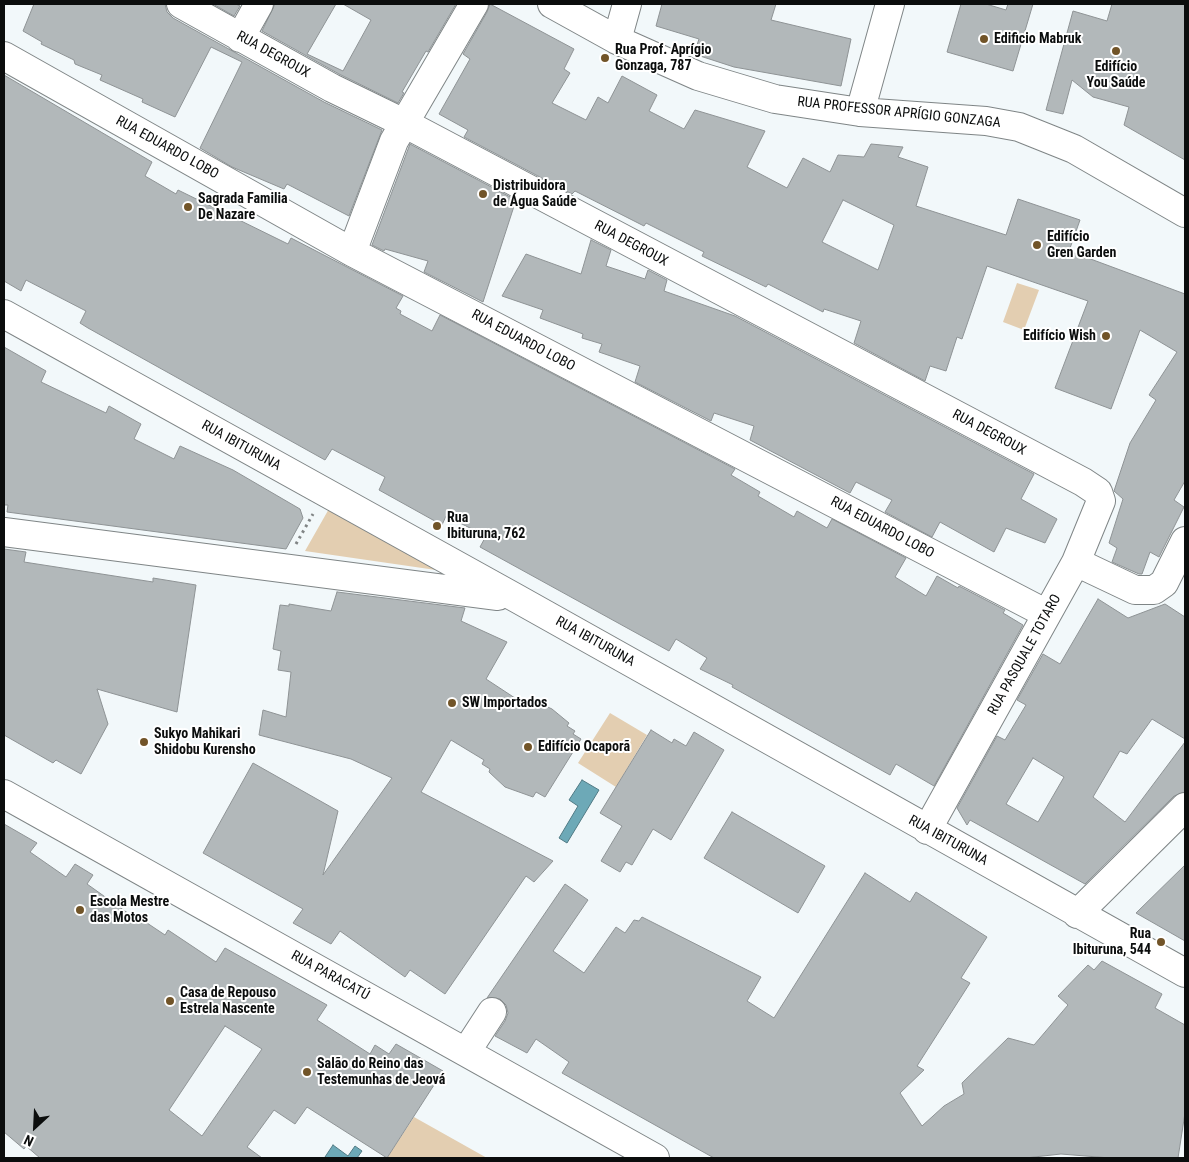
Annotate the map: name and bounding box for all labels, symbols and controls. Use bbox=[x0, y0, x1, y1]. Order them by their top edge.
street label: RUA DEGROUX bbox=[233, 28, 313, 82]
place label: Edificio Mabruk bbox=[994, 31, 1081, 47]
marker: Edificio Mabruk bbox=[978, 33, 990, 45]
place label: Rua Prof. Aprígio Gonzaga, 787 bbox=[615, 42, 711, 74]
marker: Edifício You Saúde bbox=[1110, 45, 1122, 57]
marker: Rua Prof. Aprígio Gonzaga, 787 bbox=[599, 52, 611, 64]
place label: Edifício You Saúde bbox=[1087, 59, 1145, 92]
street label: RUA PROFESSOR APRÍGIO GONZAGA bbox=[796, 94, 1002, 132]
street label: RUA EDUARDO LOBO bbox=[113, 113, 221, 183]
place label: Distribuidora de Água Saúde bbox=[493, 178, 577, 210]
marker: Distribuidora de Água Saúde bbox=[477, 188, 489, 200]
place label: Sagrada Familia De Nazare bbox=[198, 191, 288, 223]
marker: Sagrada Familia De Nazare bbox=[182, 201, 194, 213]
street label: RUA DEGROUX bbox=[591, 218, 671, 270]
place label: Edifício Gren Garden bbox=[1047, 229, 1116, 262]
marker: Edifício Gren Garden bbox=[1031, 239, 1043, 251]
street label: RUA EDUARDO LOBO bbox=[468, 307, 578, 375]
place label: Edifício Wish bbox=[1023, 328, 1096, 344]
marker: Edifício Wish bbox=[1100, 330, 1112, 342]
street label: RUA DEGROUX bbox=[949, 407, 1029, 459]
street label: RUA IBITURUNA bbox=[198, 417, 284, 475]
street label: RUA EDUARDO LOBO bbox=[827, 494, 937, 562]
place label: Rua Ibituruna, 762 bbox=[447, 510, 525, 542]
marker: Rua Ibituruna, 762 bbox=[431, 520, 443, 532]
street label: RUA PASQUALE TOTARO bbox=[985, 592, 1065, 718]
street label: RUA IBITURUNA bbox=[552, 613, 638, 671]
place label: SW Importados bbox=[462, 695, 547, 711]
marker: SW Importados bbox=[446, 697, 458, 709]
place label: Sukyo Mahikari Shidobu Kurensho bbox=[154, 726, 256, 759]
marker: Sukyo Mahikari Shidobu Kurensho bbox=[138, 736, 150, 748]
place label: Edifício Ocaporã bbox=[538, 739, 630, 755]
marker: Edifício Ocaporã bbox=[522, 741, 534, 753]
street label: RUA IBITURUNA bbox=[905, 812, 991, 870]
place label: Escola Mestre das Motos bbox=[90, 894, 169, 926]
marker: Escola Mestre das Motos bbox=[74, 904, 86, 916]
place label: Rua Ibituruna, 544 bbox=[1073, 926, 1151, 959]
marker: Rua Ibituruna, 544 bbox=[1155, 936, 1167, 948]
street label: RUA PARACATÚ bbox=[288, 948, 372, 1004]
place label: Casa de Repouso Estrela Nascente bbox=[180, 985, 276, 1018]
marker: Casa de Repouso Estrela Nascente bbox=[164, 995, 176, 1007]
place label: Salão do Reino das Testemunhas de Jeová bbox=[317, 1056, 445, 1088]
marker: Salão do Reino das Testemunhas de Jeová bbox=[301, 1066, 313, 1078]
north arrow bbox=[10, 1102, 60, 1152]
text: N bbox=[21, 1132, 36, 1150]

